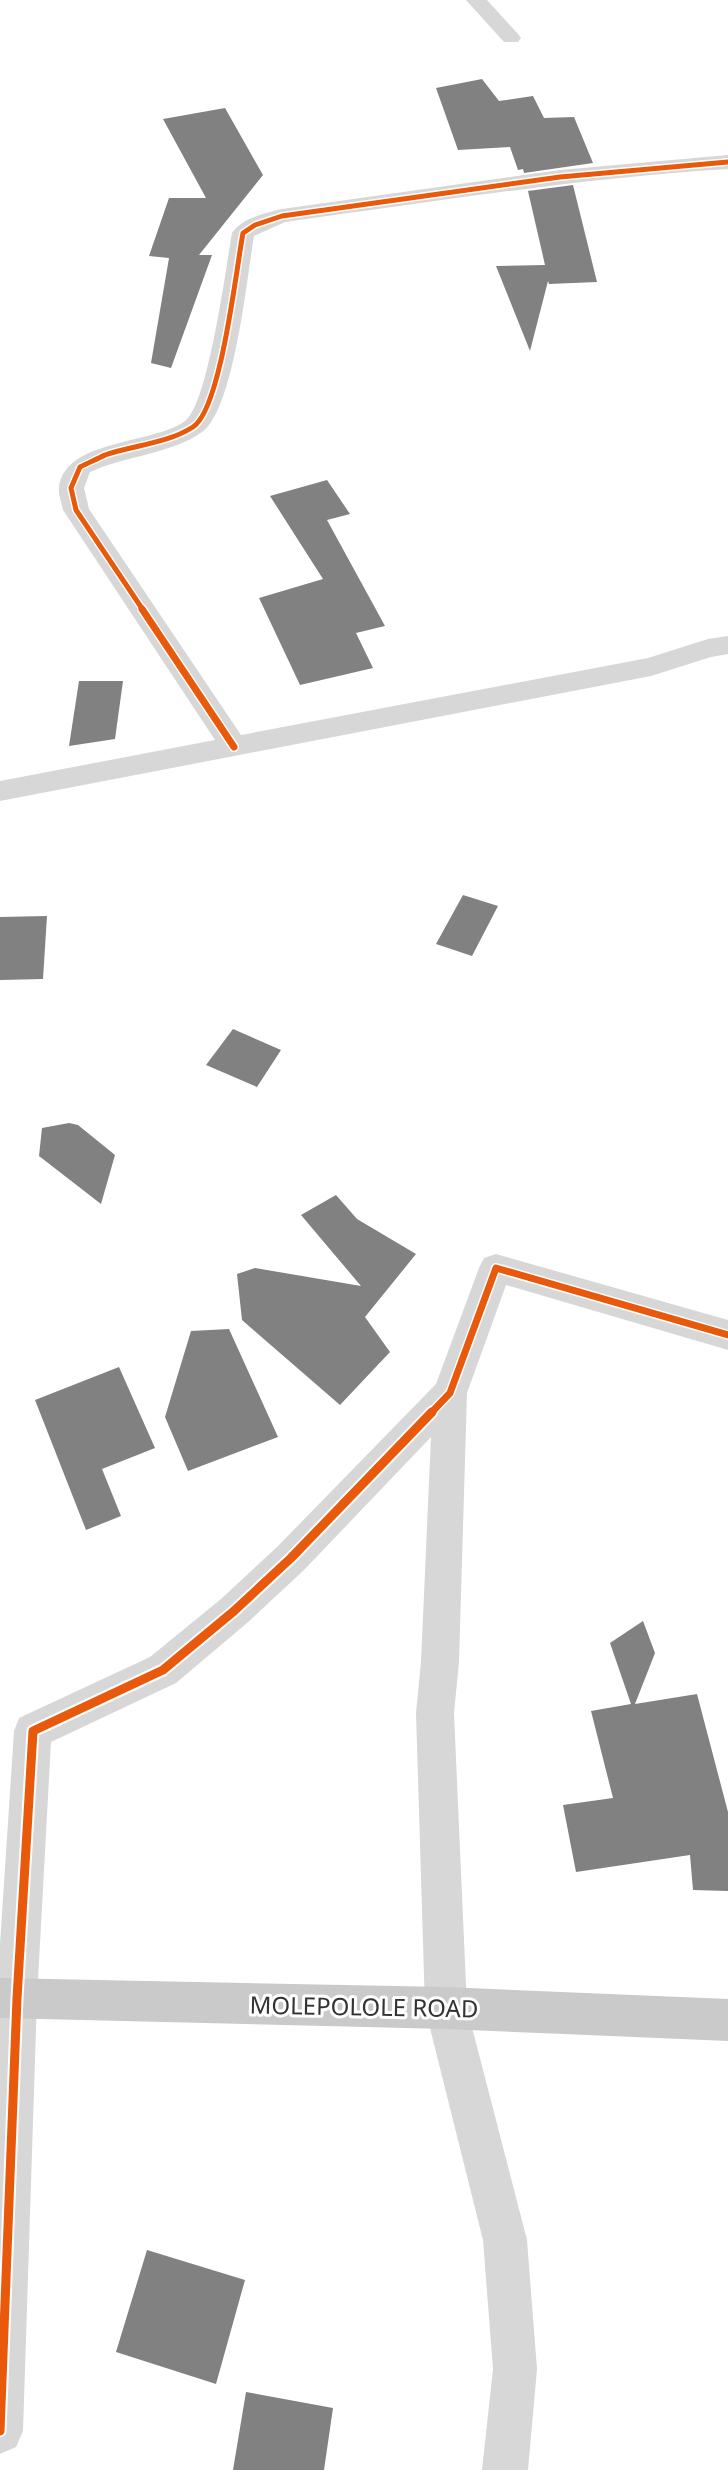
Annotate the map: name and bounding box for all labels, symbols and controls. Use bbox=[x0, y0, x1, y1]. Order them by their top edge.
street label: MOLEPOLOLE ROAD bbox=[249, 1988, 479, 2024]

